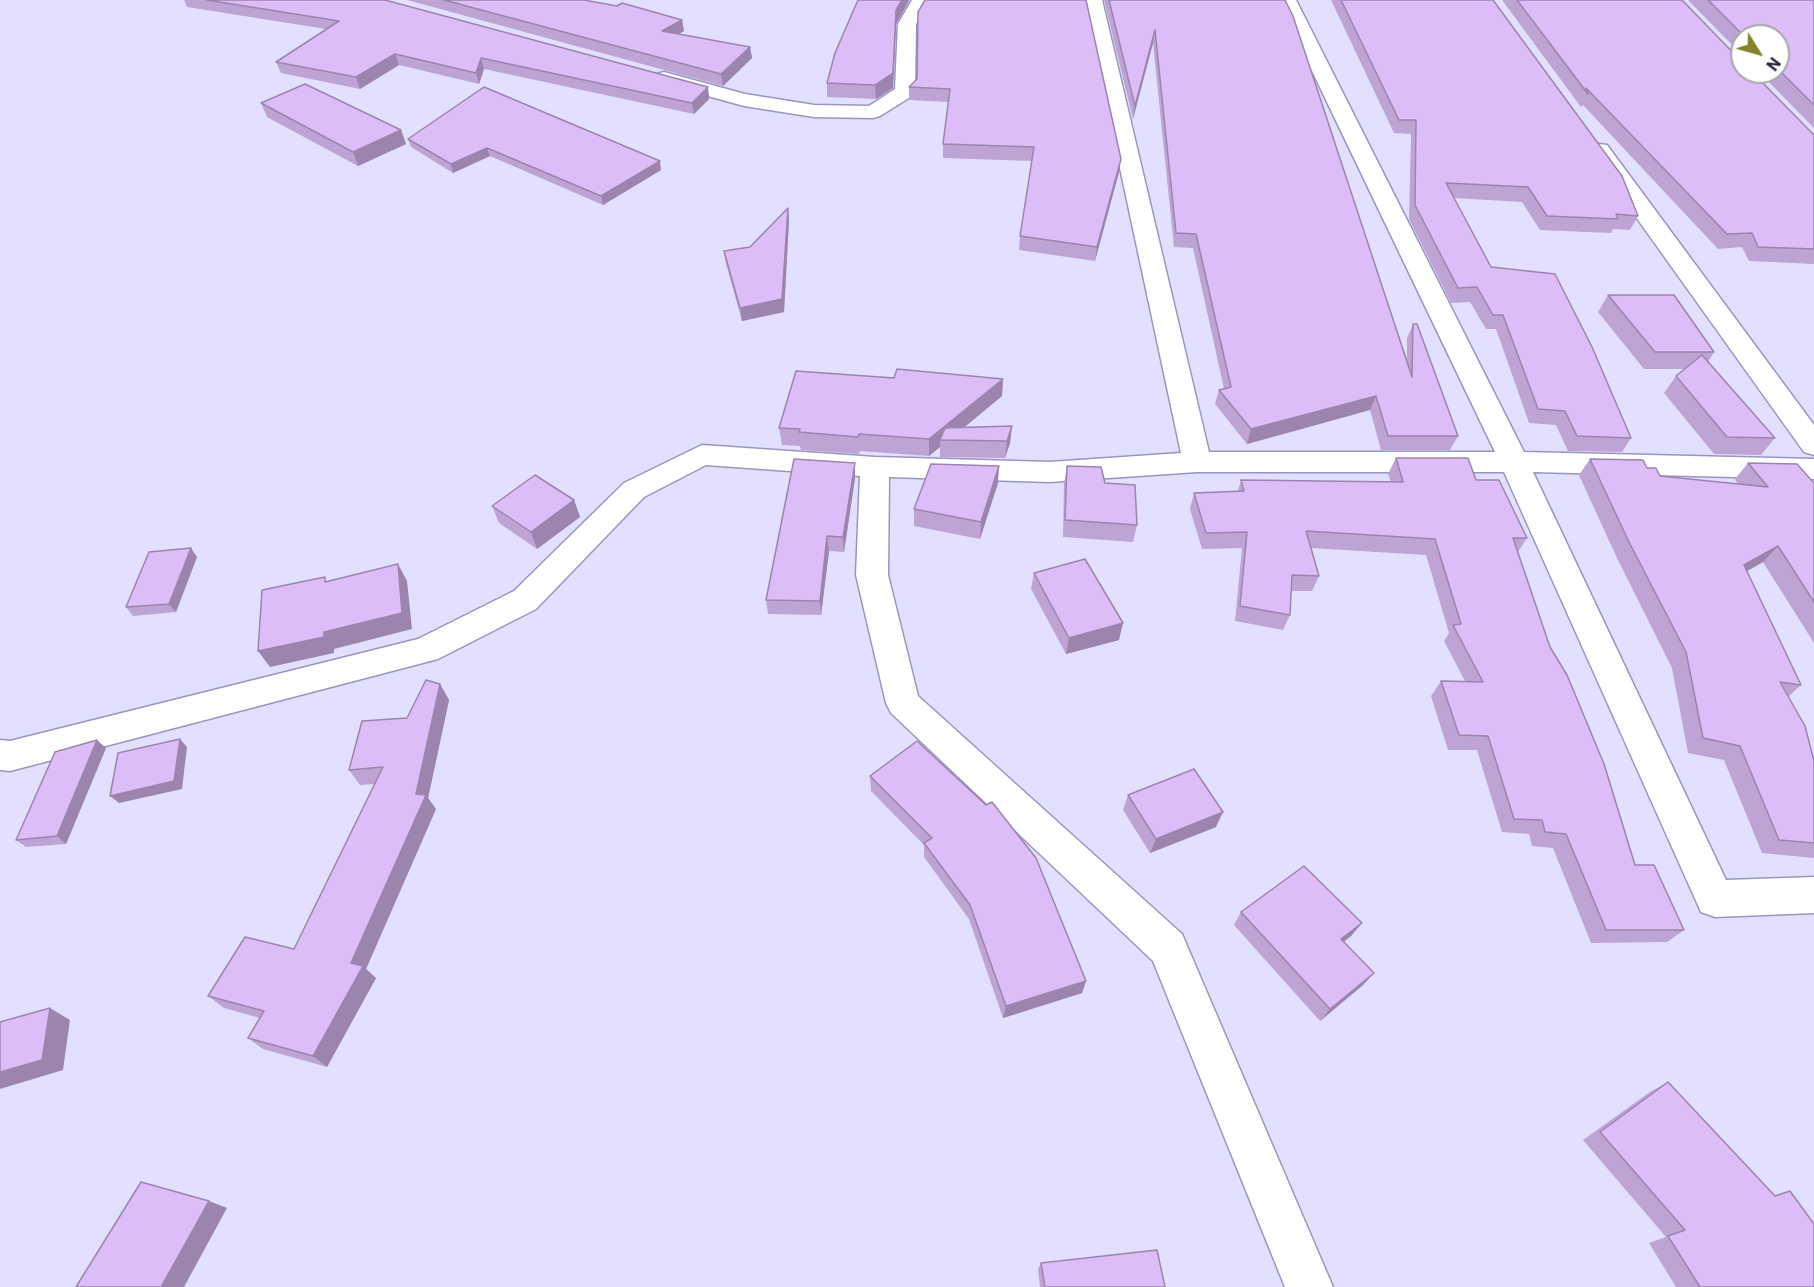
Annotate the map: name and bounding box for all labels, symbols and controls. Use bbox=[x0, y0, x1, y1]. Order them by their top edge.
north arrow bbox=[1730, 24, 1790, 84]
text: N bbox=[1762, 54, 1784, 74]

